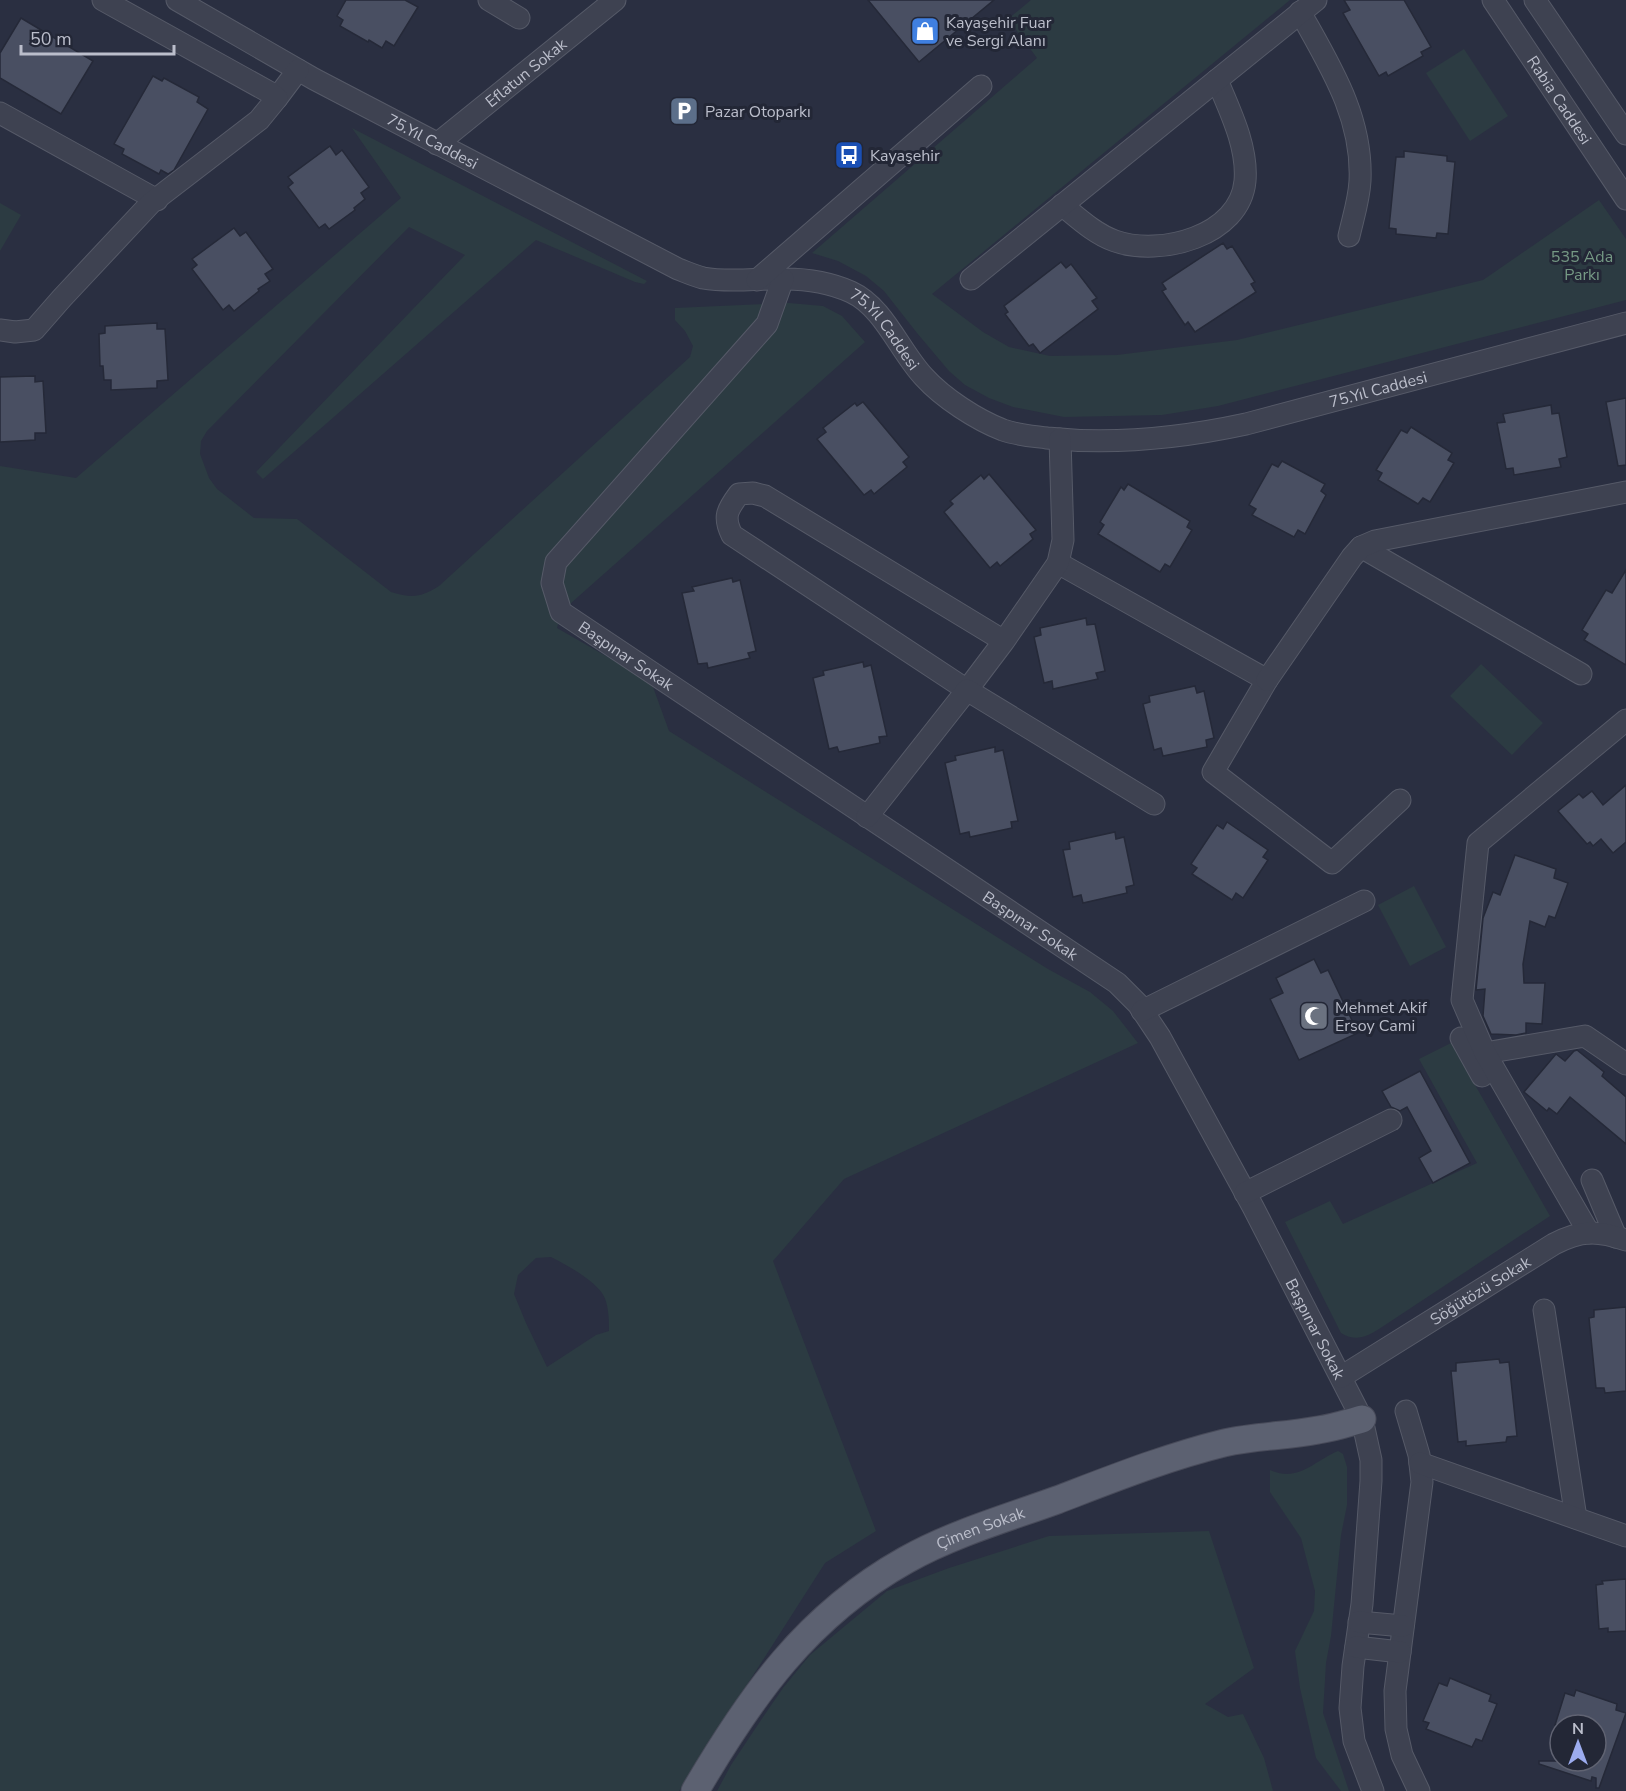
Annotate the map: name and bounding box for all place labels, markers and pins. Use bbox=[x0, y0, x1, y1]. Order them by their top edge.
place label: Kayaşehir Fuar ve Sergi Alanı bbox=[946, 12, 1052, 52]
shop icon: Kayaşehir Fuar ve Sergi Alanı bbox=[909, 15, 941, 47]
parking icon: Pazar Otoparkı bbox=[668, 95, 700, 127]
place label: Pazar Otoparkı bbox=[705, 101, 811, 123]
bus stop icon: Kayaşehir bbox=[833, 139, 865, 171]
place label: Kayaşehir bbox=[870, 145, 940, 167]
place label: Mehmet Akif Ersoy Cami bbox=[1335, 997, 1428, 1037]
mosque icon: Mehmet Akif Ersoy Cami bbox=[1298, 1000, 1330, 1032]

